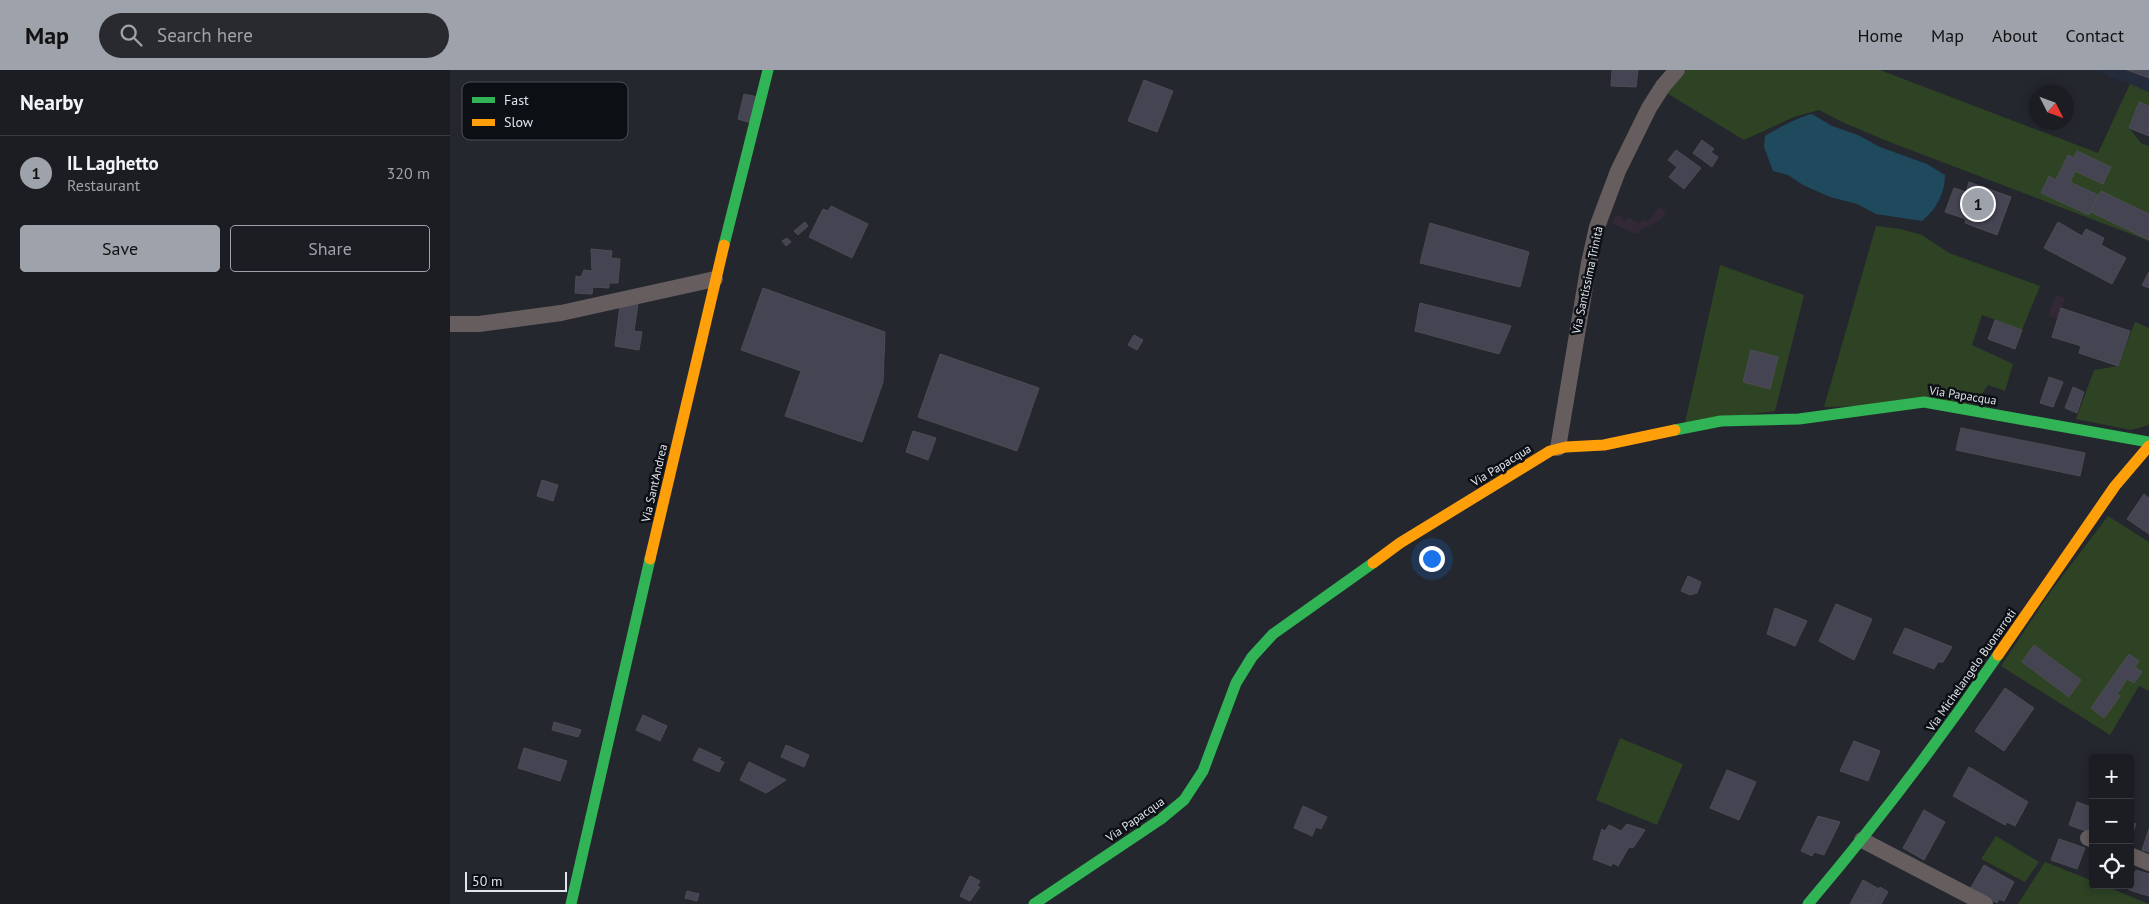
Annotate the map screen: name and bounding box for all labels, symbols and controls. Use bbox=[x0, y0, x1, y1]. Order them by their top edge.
search box bbox=[99, 13, 449, 58]
text: Map bbox=[25, 20, 69, 51]
icon: search bbox=[117, 21, 145, 49]
text: Search here bbox=[157, 23, 253, 47]
text: Home bbox=[1857, 24, 1903, 47]
text: Map bbox=[1931, 24, 1964, 47]
text: About bbox=[1992, 24, 2038, 47]
text: Contact bbox=[2066, 24, 2124, 47]
legend bbox=[462, 82, 628, 140]
north arrow bbox=[2029, 85, 2074, 130]
text: Nearby bbox=[20, 89, 83, 116]
text: Fast bbox=[504, 91, 529, 109]
text: Slow bbox=[504, 113, 534, 131]
text: IL Laghetto bbox=[67, 151, 159, 175]
text: 1 bbox=[31, 163, 41, 183]
text: 320 m bbox=[387, 163, 430, 183]
text: Restaurant bbox=[67, 175, 140, 195]
pin: 1 bbox=[1962, 185, 1994, 223]
button: Save bbox=[20, 225, 220, 272]
button: Share bbox=[230, 225, 430, 272]
street label: Via Santissima Trinità bbox=[1568, 225, 1606, 336]
street label: Via Papacqua bbox=[1927, 382, 1998, 408]
street label: Via Papacqua bbox=[1467, 441, 1534, 490]
street label: Via Sant'Andrea bbox=[638, 443, 670, 524]
your location bbox=[1419, 546, 1445, 572]
street label: Via Michelangelo Buonarroti bbox=[1922, 606, 2019, 735]
map controls bbox=[2089, 754, 2134, 889]
button: + bbox=[2089, 754, 2134, 799]
street label: Via Papacqua bbox=[1102, 793, 1167, 845]
button: − bbox=[2089, 799, 2134, 844]
button: locate bbox=[2089, 844, 2134, 889]
scale bar bbox=[465, 869, 568, 892]
text: 50 m bbox=[472, 872, 502, 890]

